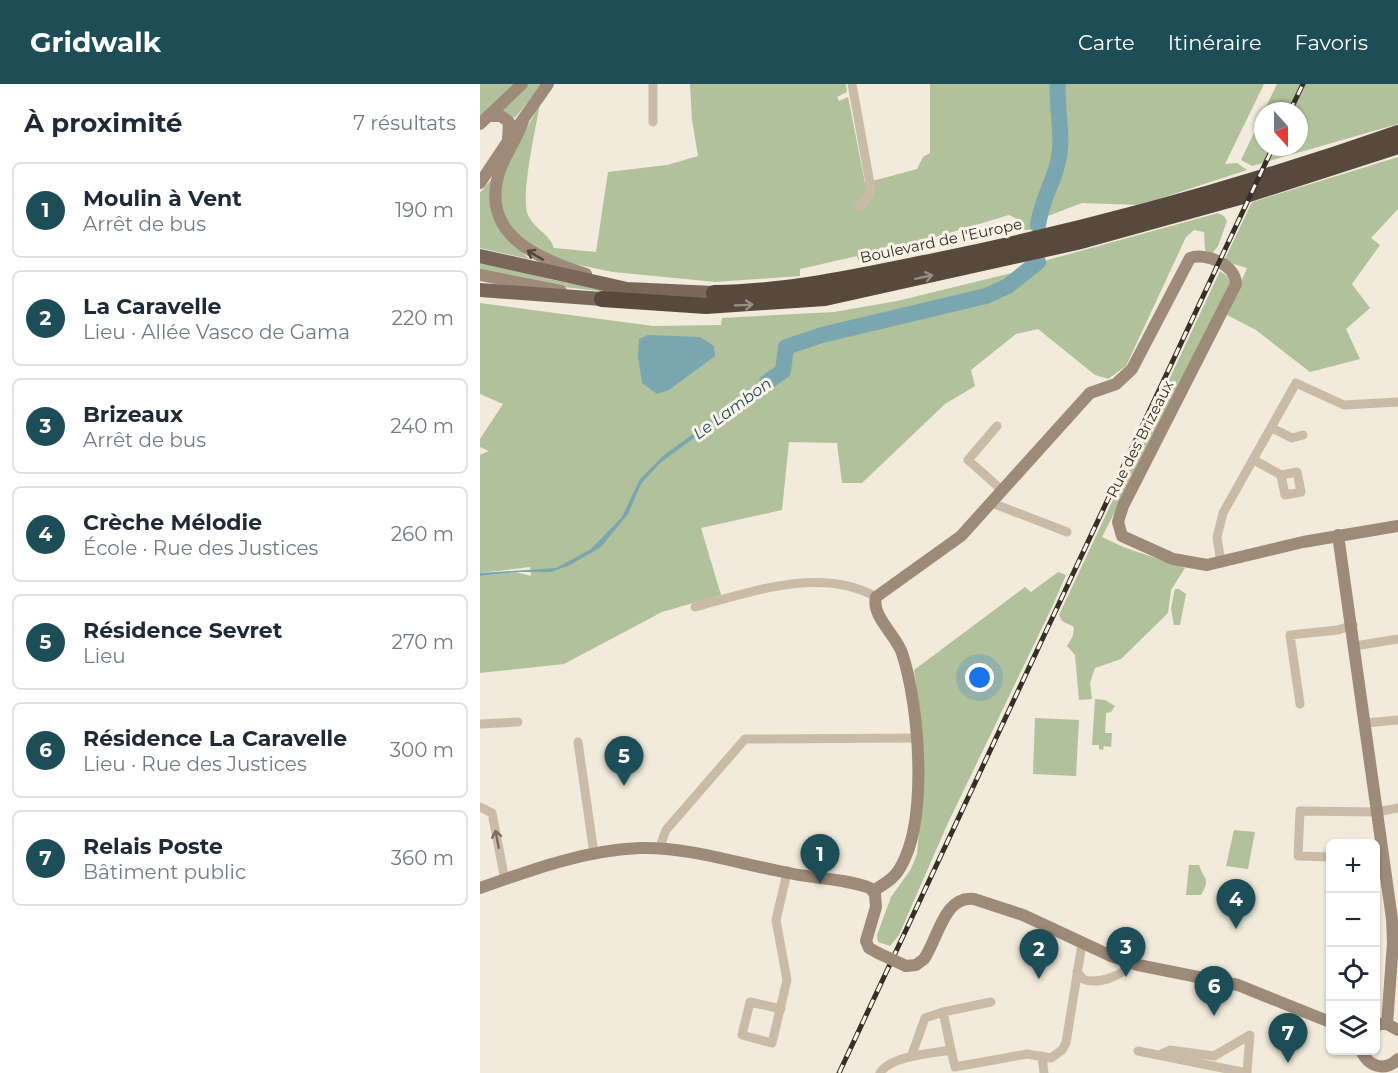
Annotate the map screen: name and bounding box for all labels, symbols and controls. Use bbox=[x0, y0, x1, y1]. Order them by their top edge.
text: Gridwalk bbox=[30, 25, 161, 59]
text: Carte bbox=[1078, 30, 1135, 55]
text: Itinéraire bbox=[1168, 30, 1262, 55]
text: Favoris bbox=[1295, 30, 1368, 55]
north arrow bbox=[1254, 102, 1308, 156]
text: À proximité bbox=[24, 107, 183, 139]
text: 7 résultats bbox=[353, 111, 456, 135]
text: Moulin à Vent bbox=[83, 185, 242, 212]
text: 1 bbox=[42, 198, 49, 222]
text: 190 m bbox=[395, 198, 454, 222]
text: Arrêt de bus bbox=[83, 212, 206, 236]
street label: Boulevard de l'Europe bbox=[858, 214, 1024, 267]
one-way arrow bbox=[527, 248, 544, 260]
one-way arrow bbox=[914, 270, 933, 282]
text: La Caravelle bbox=[83, 293, 221, 320]
one-way arrow bbox=[733, 300, 753, 311]
text: 2 bbox=[40, 306, 51, 330]
text: 220 m bbox=[392, 306, 454, 330]
text: Lieu · Allée Vasco de Gama bbox=[83, 320, 350, 344]
water label: Le Lambon bbox=[690, 374, 775, 443]
street label: Rue des Brizeaux bbox=[1102, 377, 1177, 501]
text: Brizeaux bbox=[83, 401, 183, 428]
text: 3 bbox=[40, 414, 51, 438]
text: 240 m bbox=[390, 414, 454, 438]
text: Arrêt de bus bbox=[83, 428, 206, 452]
text: Crèche Mélodie bbox=[83, 509, 262, 536]
text: 4 bbox=[39, 522, 52, 546]
text: 260 m bbox=[391, 522, 454, 546]
text: École · Rue des Justices bbox=[83, 536, 318, 560]
text: Résidence Sevret bbox=[83, 617, 282, 644]
text: 5 bbox=[40, 630, 51, 654]
text: 270 m bbox=[392, 630, 454, 654]
text: Lieu bbox=[83, 644, 126, 668]
your location bbox=[965, 663, 994, 692]
text: Résidence La Caravelle bbox=[83, 725, 347, 752]
pin: 5 bbox=[604, 736, 644, 786]
text: 6 bbox=[39, 738, 52, 762]
text: 300 m bbox=[390, 738, 454, 762]
text: Lieu · Rue des Justices bbox=[83, 752, 307, 776]
one-way arrow bbox=[491, 830, 502, 850]
text: Relais Poste bbox=[83, 833, 223, 860]
pin: 1 bbox=[800, 834, 840, 884]
map controls bbox=[1326, 839, 1380, 1055]
button: + bbox=[1326, 839, 1380, 893]
text: 7 bbox=[39, 846, 52, 870]
text: 360 m bbox=[391, 846, 454, 870]
text: Bâtiment public bbox=[83, 860, 246, 884]
pin: 4 bbox=[1216, 880, 1256, 929]
button: − bbox=[1326, 893, 1380, 947]
pin: 3 bbox=[1106, 928, 1146, 977]
pin: 2 bbox=[1020, 930, 1058, 979]
button: locate bbox=[1326, 947, 1380, 1001]
pin: 6 bbox=[1194, 966, 1234, 1016]
button: layers bbox=[1326, 1001, 1380, 1055]
pin: 7 bbox=[1268, 1014, 1308, 1063]

